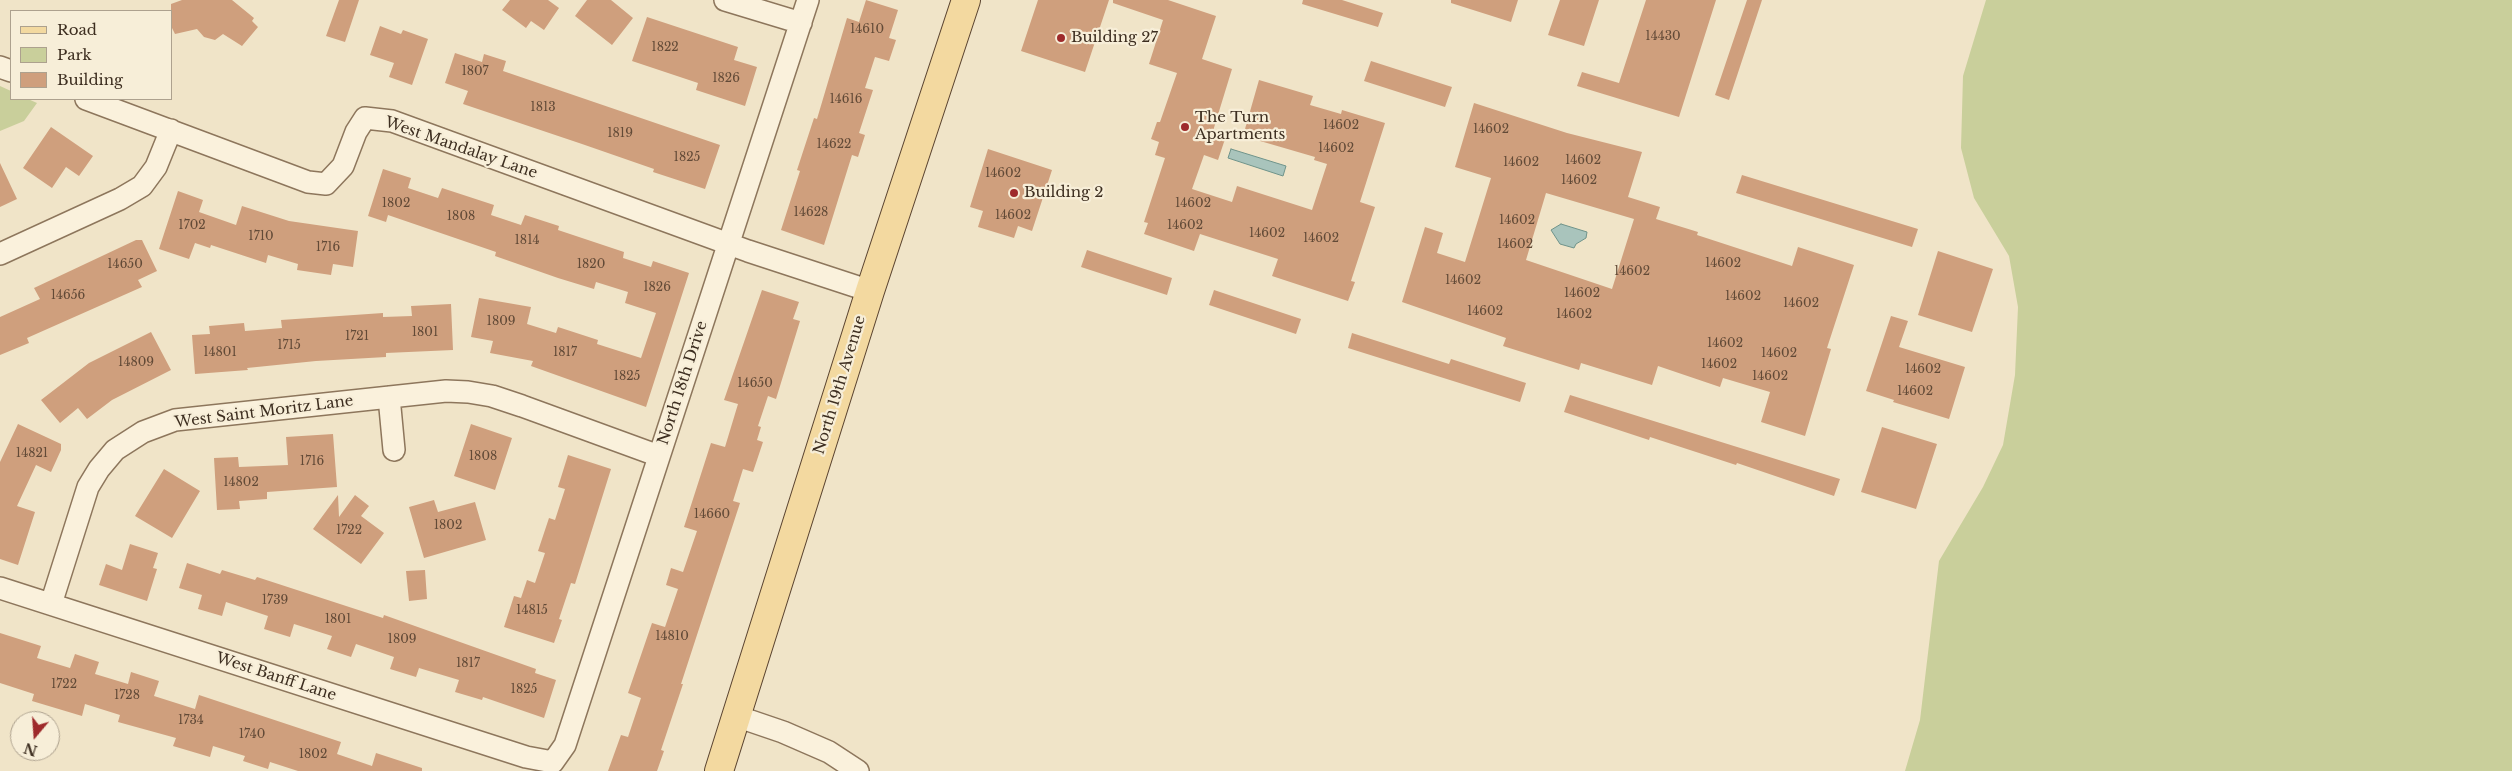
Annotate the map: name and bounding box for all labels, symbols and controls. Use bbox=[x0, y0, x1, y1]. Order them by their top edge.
legend bbox=[10, 10, 172, 100]
text: Road bbox=[57, 20, 97, 39]
house number: 14610 bbox=[850, 23, 884, 37]
place label: Building 27 bbox=[1071, 29, 1158, 47]
house number: 14430 bbox=[1645, 30, 1681, 44]
marker: Building 27 bbox=[1055, 32, 1067, 44]
house number: 1822 bbox=[651, 41, 679, 55]
text: Park bbox=[57, 45, 92, 64]
house number: 1807 bbox=[461, 65, 489, 79]
text: Building bbox=[57, 70, 123, 89]
house number: 1826 bbox=[712, 72, 740, 86]
house number: 14616 bbox=[829, 93, 863, 107]
house number: 1813 bbox=[530, 101, 556, 115]
place label: The Turn Apartments bbox=[1195, 109, 1285, 144]
street label: West Mandalay Lane bbox=[382, 113, 540, 183]
house number: 14602 bbox=[1323, 119, 1359, 133]
marker: The Turn Apartments bbox=[1179, 121, 1191, 133]
house number: 14602 bbox=[1473, 123, 1509, 137]
house number: 1819 bbox=[607, 127, 633, 141]
house number: 14622 bbox=[817, 138, 851, 152]
house number: 14602 bbox=[1318, 142, 1354, 156]
house number: 1825 bbox=[674, 151, 700, 165]
house number: 14602 bbox=[1565, 154, 1601, 168]
house number: 14602 bbox=[1503, 156, 1539, 170]
house number: 14602 bbox=[985, 167, 1021, 181]
house number: 14602 bbox=[1561, 174, 1597, 188]
place label: Building 2 bbox=[1024, 184, 1104, 202]
marker: Building 2 bbox=[1008, 187, 1020, 199]
house number: 1802 bbox=[382, 197, 410, 211]
house number: 14602 bbox=[1175, 197, 1211, 211]
house number: 14628 bbox=[794, 206, 828, 220]
house number: 14602 bbox=[995, 209, 1031, 223]
house number: 1808 bbox=[447, 210, 475, 224]
house number: 14602 bbox=[1499, 214, 1535, 228]
house number: 1702 bbox=[178, 219, 206, 233]
house number: 14602 bbox=[1167, 219, 1203, 233]
house number: 14602 bbox=[1249, 227, 1285, 241]
house number: 1710 bbox=[248, 230, 274, 244]
house number: 14602 bbox=[1303, 232, 1339, 246]
house number: 1814 bbox=[515, 234, 539, 248]
house number: 14602 bbox=[1497, 238, 1533, 252]
house number: 1716 bbox=[316, 241, 340, 255]
house number: 14602 bbox=[1705, 257, 1741, 271]
house number: 14650 bbox=[107, 258, 143, 272]
house number: 1820 bbox=[577, 258, 605, 272]
house number: 14602 bbox=[1614, 265, 1650, 279]
house number: 14602 bbox=[1445, 274, 1481, 288]
house number: 1826 bbox=[643, 281, 671, 295]
house number: 14602 bbox=[1564, 287, 1600, 301]
house number: 14656 bbox=[51, 289, 85, 303]
house number: 14602 bbox=[1725, 290, 1761, 304]
house number: 14602 bbox=[1783, 297, 1819, 311]
house number: 14602 bbox=[1467, 305, 1503, 319]
house number: 14602 bbox=[1556, 308, 1592, 322]
street label: North 19th Avenue bbox=[810, 313, 870, 457]
house number: 1809 bbox=[487, 315, 515, 329]
street label: North 18th Drive bbox=[654, 319, 712, 447]
house number: 1801 bbox=[412, 326, 438, 340]
house number: 1721 bbox=[345, 330, 369, 344]
house number: 14602 bbox=[1707, 337, 1743, 351]
house number: 1715 bbox=[277, 339, 301, 353]
house number: 14801 bbox=[203, 346, 237, 360]
house number: 1817 bbox=[553, 346, 577, 360]
house number: 14602 bbox=[1761, 347, 1797, 361]
house number: 14809 bbox=[118, 356, 154, 370]
house number: 14602 bbox=[1701, 358, 1737, 372]
house number: 14602 bbox=[1905, 363, 1941, 377]
house number: 1825 bbox=[614, 370, 640, 384]
house number: 14602 bbox=[1752, 370, 1788, 384]
house number: 14650 bbox=[737, 377, 773, 391]
house number: 14602 bbox=[1897, 385, 1933, 399]
street label: West Saint Moritz Lane bbox=[174, 392, 354, 432]
house number: 14821 bbox=[16, 447, 48, 461]
house number: 1808 bbox=[469, 450, 497, 464]
house number: 1716 bbox=[300, 455, 324, 469]
house number: 14802 bbox=[223, 476, 259, 490]
house number: 14660 bbox=[694, 508, 730, 522]
house number: 1802 bbox=[434, 519, 462, 533]
house number: 1722 bbox=[336, 524, 362, 538]
house number: 1739 bbox=[262, 594, 288, 608]
house number: 14815 bbox=[516, 604, 548, 618]
house number: 1801 bbox=[325, 613, 351, 627]
house number: 14810 bbox=[655, 630, 689, 644]
house number: 1809 bbox=[388, 633, 416, 647]
street label: West Banff Lane bbox=[214, 649, 338, 705]
house number: 1817 bbox=[456, 657, 480, 671]
house number: 1722 bbox=[51, 678, 77, 692]
house number: 1825 bbox=[511, 683, 537, 697]
house number: 1728 bbox=[114, 689, 140, 703]
north arrow bbox=[10, 711, 60, 761]
house number: 1734 bbox=[178, 714, 204, 728]
house number: 1740 bbox=[239, 728, 265, 742]
text: N bbox=[22, 739, 40, 760]
house number: 1802 bbox=[299, 748, 327, 762]

